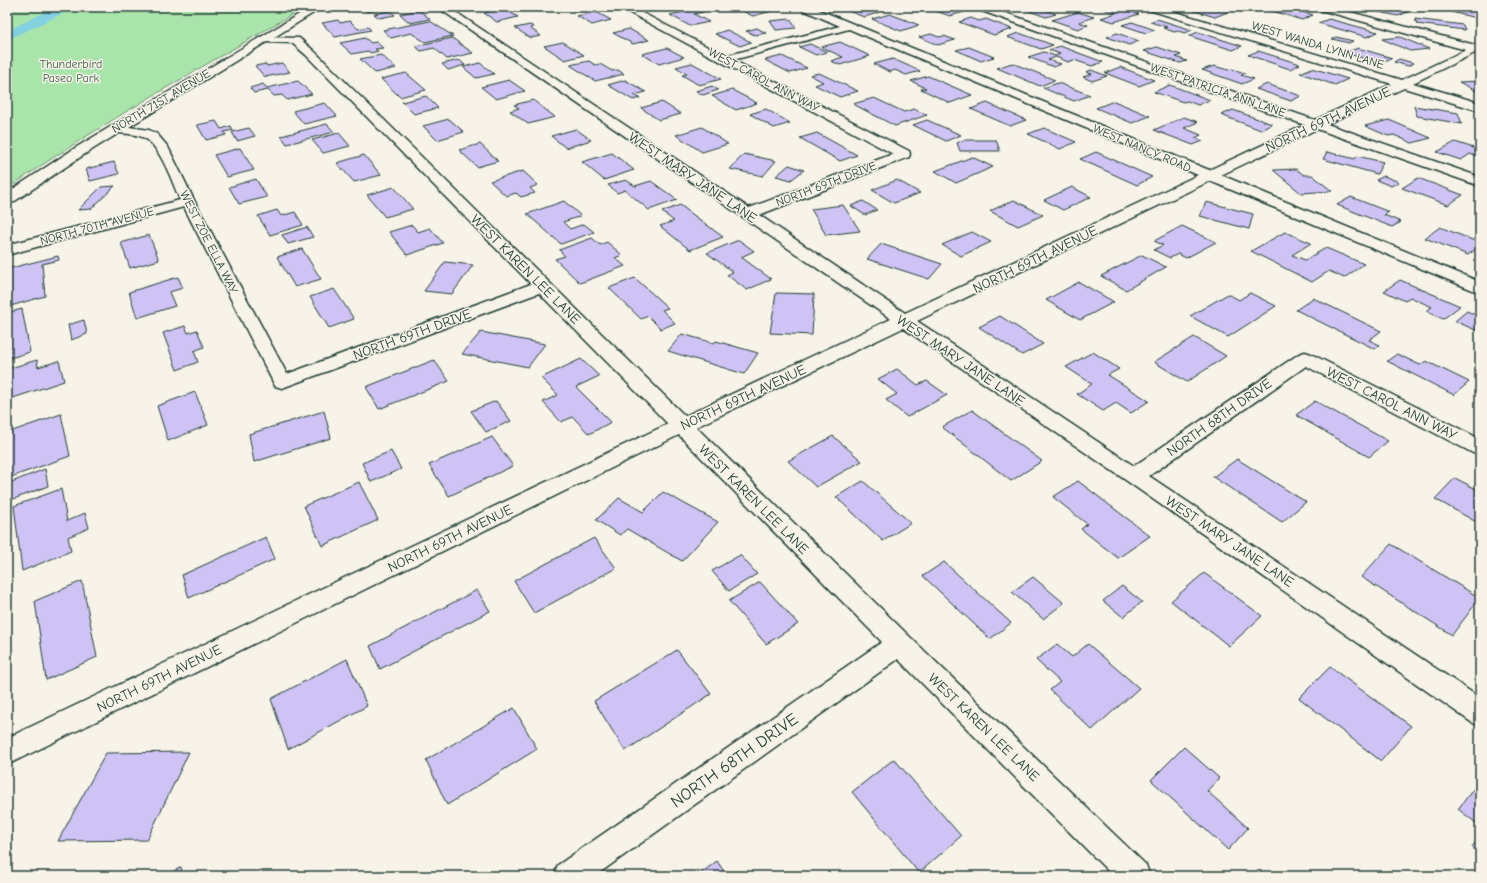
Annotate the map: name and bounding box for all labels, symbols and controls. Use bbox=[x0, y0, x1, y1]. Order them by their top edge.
street label: WEST WANDA LYNN LANE bbox=[1250, 18, 1386, 72]
street label: WEST CAROL ANN WAY bbox=[706, 45, 823, 116]
park label: Thunderbird Paseo Park bbox=[40, 57, 102, 85]
street label: WEST PATRICIA ANN LANE bbox=[1148, 60, 1288, 120]
street label: NORTH 71ST AVENUE bbox=[109, 66, 213, 136]
street label: NORTH 69TH AVENUE bbox=[1263, 83, 1394, 156]
street label: WEST NANCY ROAD bbox=[1091, 121, 1193, 175]
street label: WEST MARY JANE LANE bbox=[625, 128, 760, 227]
street label: NORTH 69TH DRIVE bbox=[774, 158, 878, 210]
street label: WEST ZOE ELLA WAY bbox=[177, 188, 241, 297]
street label: NORTH 70TH AVENUE bbox=[39, 204, 155, 248]
street label: WEST KAREN LEE LANE bbox=[467, 211, 584, 328]
street label: NORTH 69TH AVENUE bbox=[970, 222, 1100, 297]
street label: NORTH 69TH DRIVE bbox=[351, 305, 474, 364]
street label: WEST MARY JANE LANE bbox=[893, 311, 1028, 410]
street label: NORTH 69TH AVENUE bbox=[678, 361, 809, 434]
street label: WEST CAROL ANN WAY bbox=[1324, 363, 1461, 444]
street label: NORTH 68TH DRIVE bbox=[1164, 375, 1275, 460]
street label: WEST KAREN LEE LANE bbox=[695, 441, 812, 558]
street label: WEST MARY JANE LANE bbox=[1162, 492, 1297, 591]
street label: NORTH 69TH AVENUE bbox=[385, 501, 515, 576]
street label: NORTH 69TH AVENUE bbox=[94, 641, 224, 716]
street label: WEST KAREN LEE LANE bbox=[924, 670, 1043, 785]
street label: NORTH 68TH DRIVE bbox=[667, 709, 801, 811]

